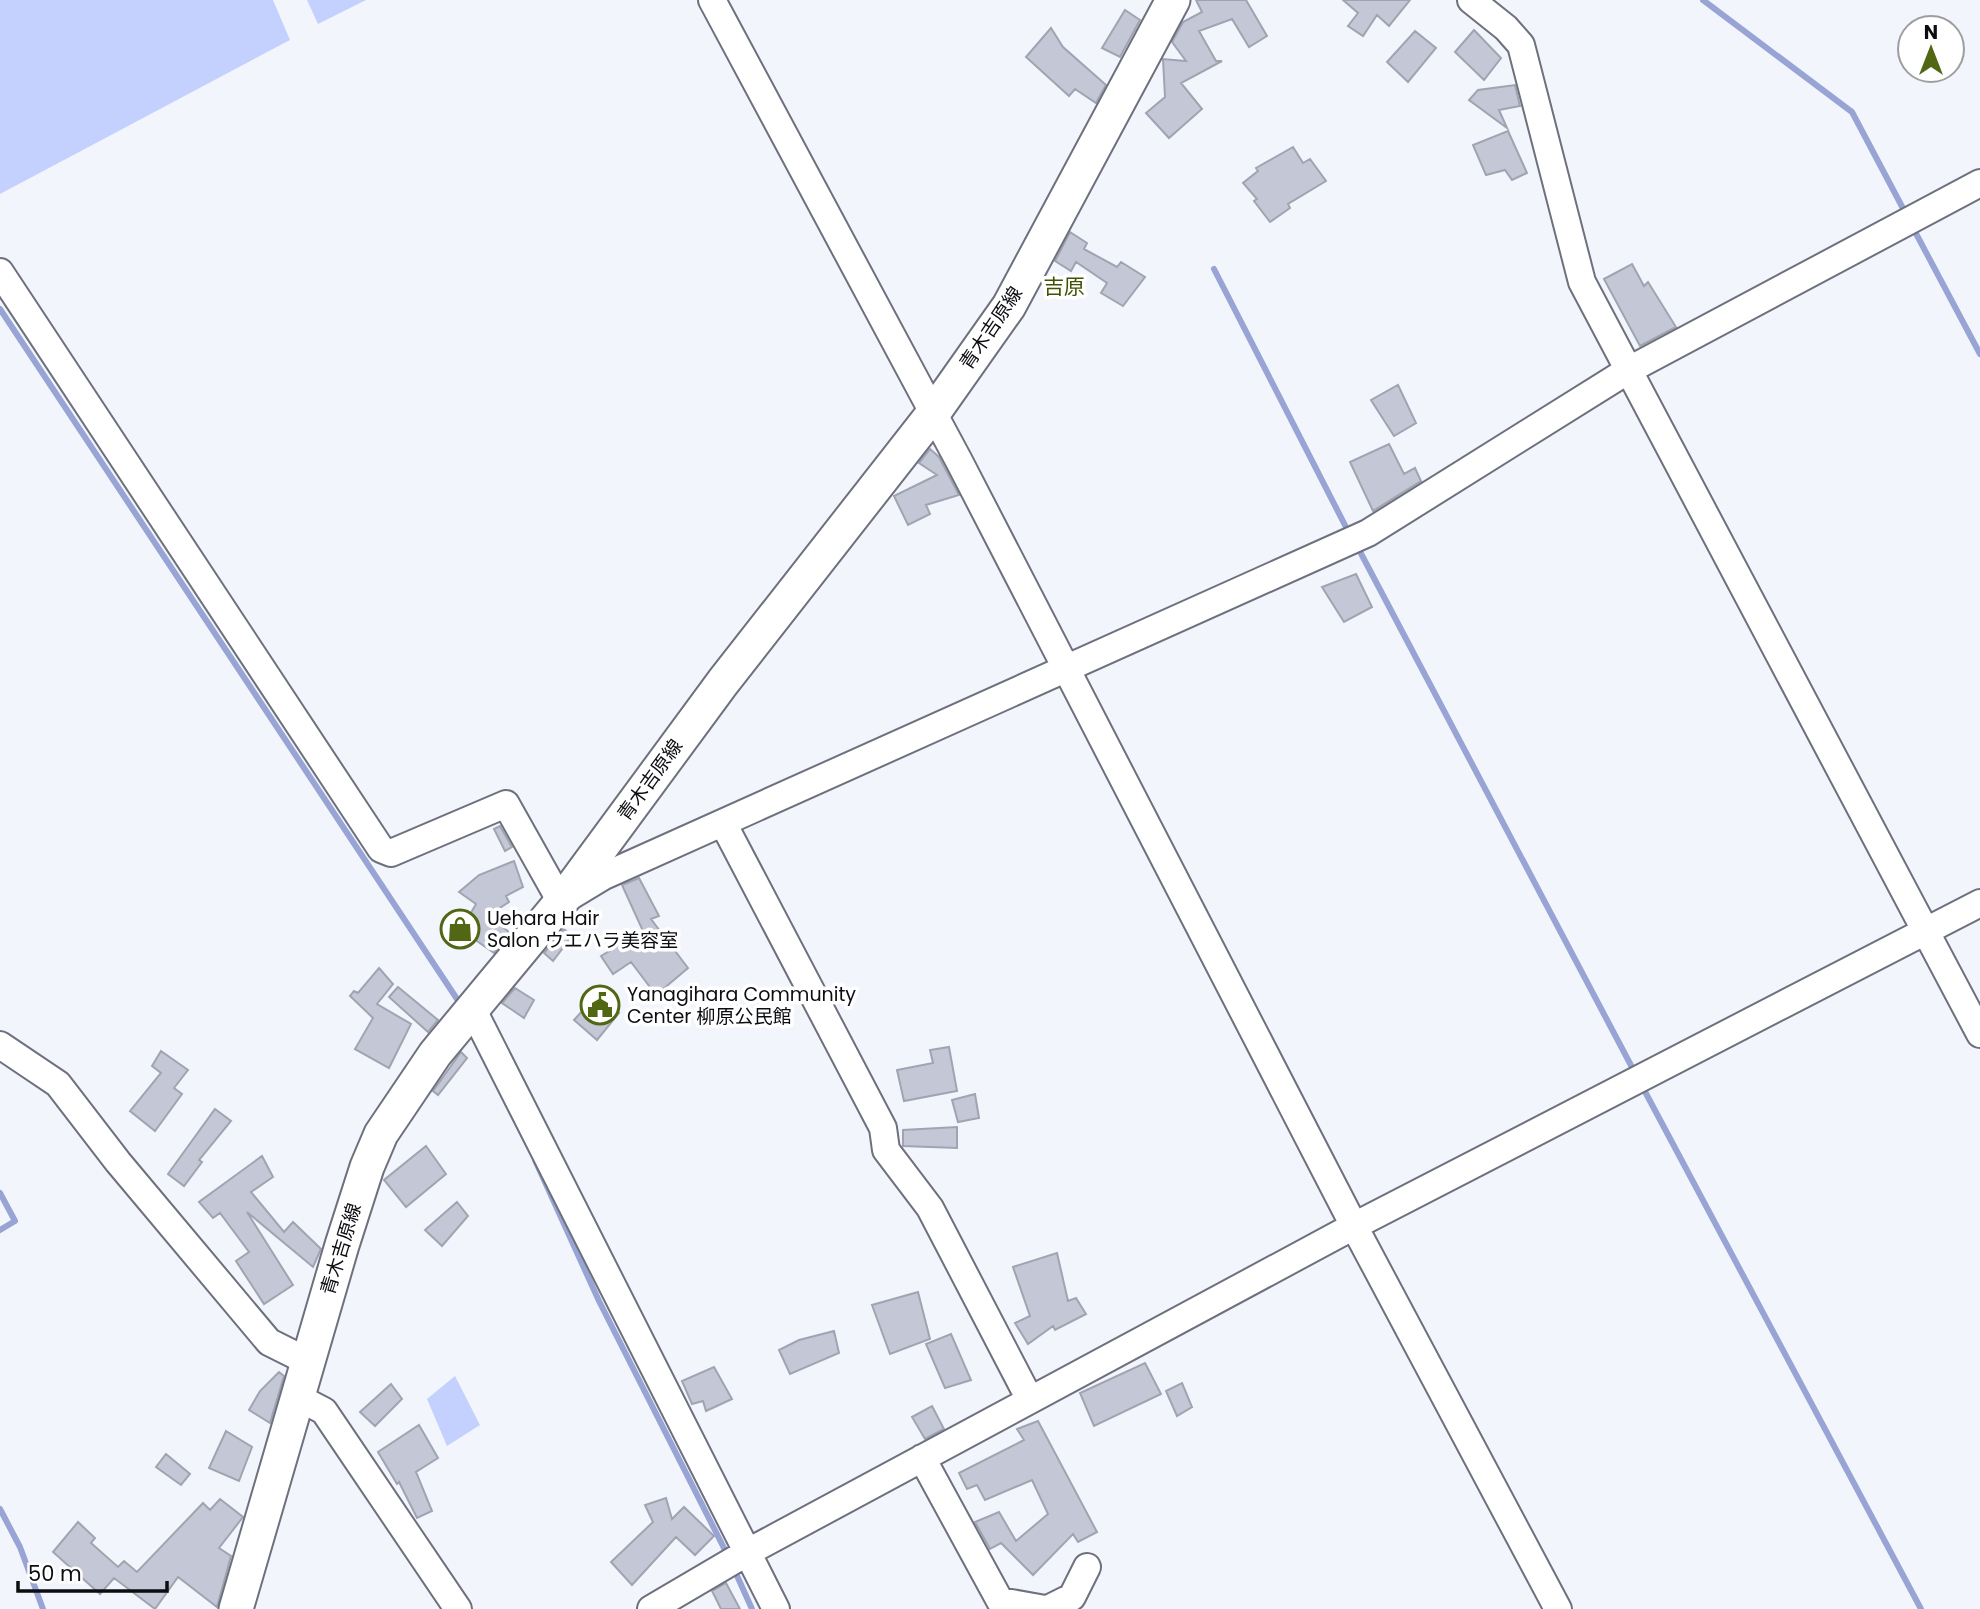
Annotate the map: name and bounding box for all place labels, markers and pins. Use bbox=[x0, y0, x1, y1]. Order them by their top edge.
place label: Uehara Hair Salon ウエハラ美容室 bbox=[487, 905, 678, 954]
shop icon: Uehara Hair Salon ウエハラ美容室 bbox=[439, 908, 481, 950]
place label: Yanagihara Community Center 柳原公民館 bbox=[627, 981, 856, 1030]
public building icon: Yanagihara Community Center 柳原公民館 bbox=[579, 984, 621, 1026]

